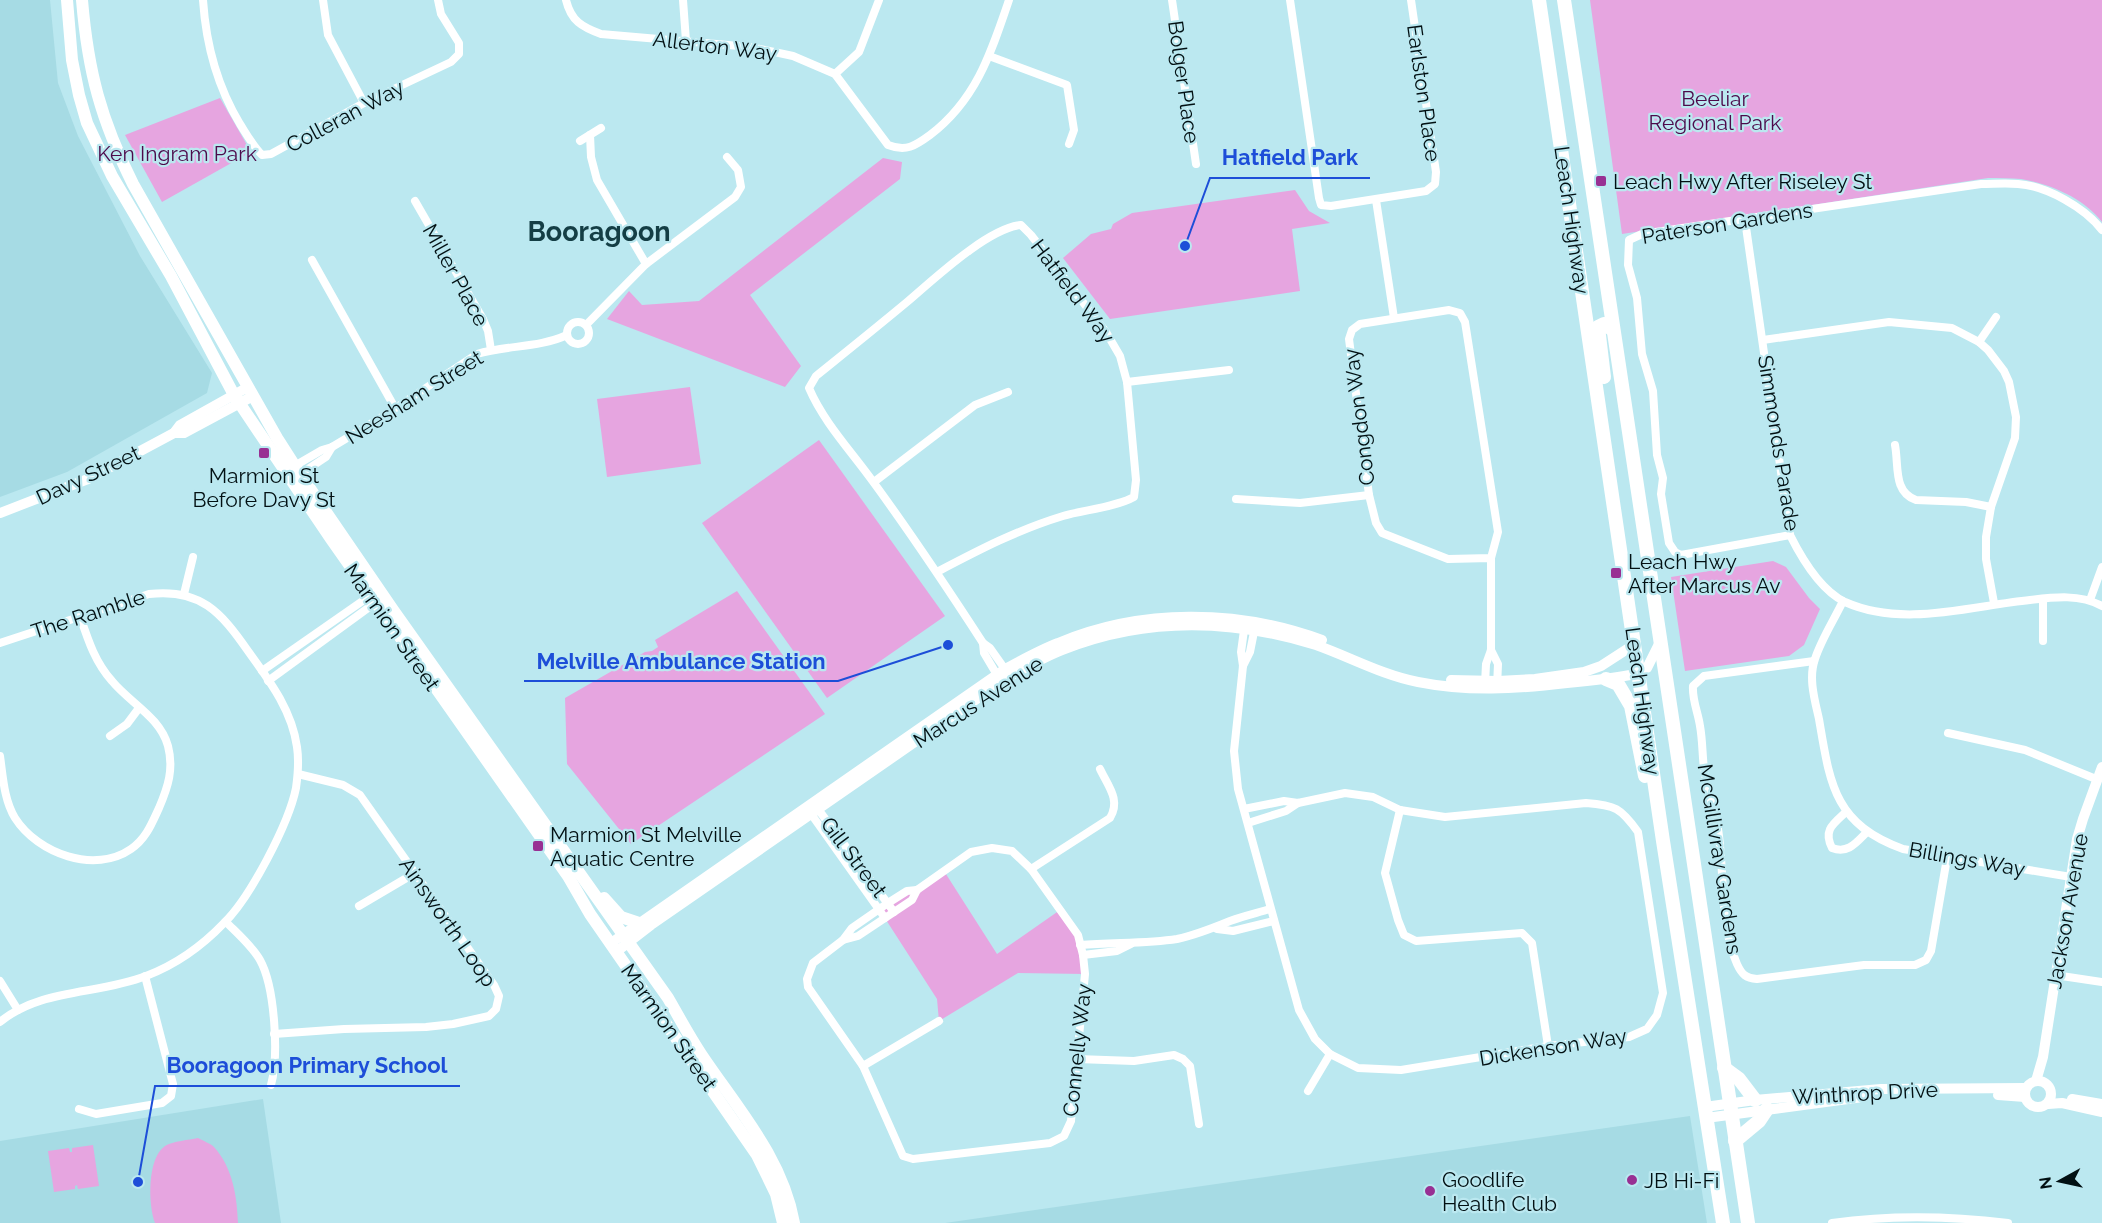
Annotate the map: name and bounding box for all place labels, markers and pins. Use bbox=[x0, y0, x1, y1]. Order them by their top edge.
callout: Hatfield Park bbox=[1210, 138, 1370, 178]
place label: Leach Hwy After Riseley St bbox=[1613, 169, 1872, 194]
marker: Leach Hwy After Riseley St bbox=[1594, 174, 1608, 188]
marker: Marmion St Before Davy St bbox=[257, 446, 271, 460]
place label: Marmion St Before Davy St bbox=[192, 463, 336, 512]
place label: Leach Hwy After Marcus Av bbox=[1628, 549, 1781, 598]
marker: Leach Hwy After Marcus Av bbox=[1609, 566, 1623, 580]
callout: Melville Ambulance Station bbox=[524, 641, 838, 681]
place label: Marmion St Melville Aquatic Centre bbox=[550, 822, 742, 871]
marker: Marmion St Melville Aquatic Centre bbox=[531, 839, 545, 853]
callout: Booragoon Primary School bbox=[155, 1046, 460, 1086]
place label: Goodlife Health Club bbox=[1442, 1167, 1557, 1216]
place label: JB Hi-Fi bbox=[1644, 1168, 1719, 1193]
marker: JB Hi-Fi bbox=[1625, 1173, 1639, 1187]
marker: Goodlife Health Club bbox=[1423, 1184, 1437, 1198]

